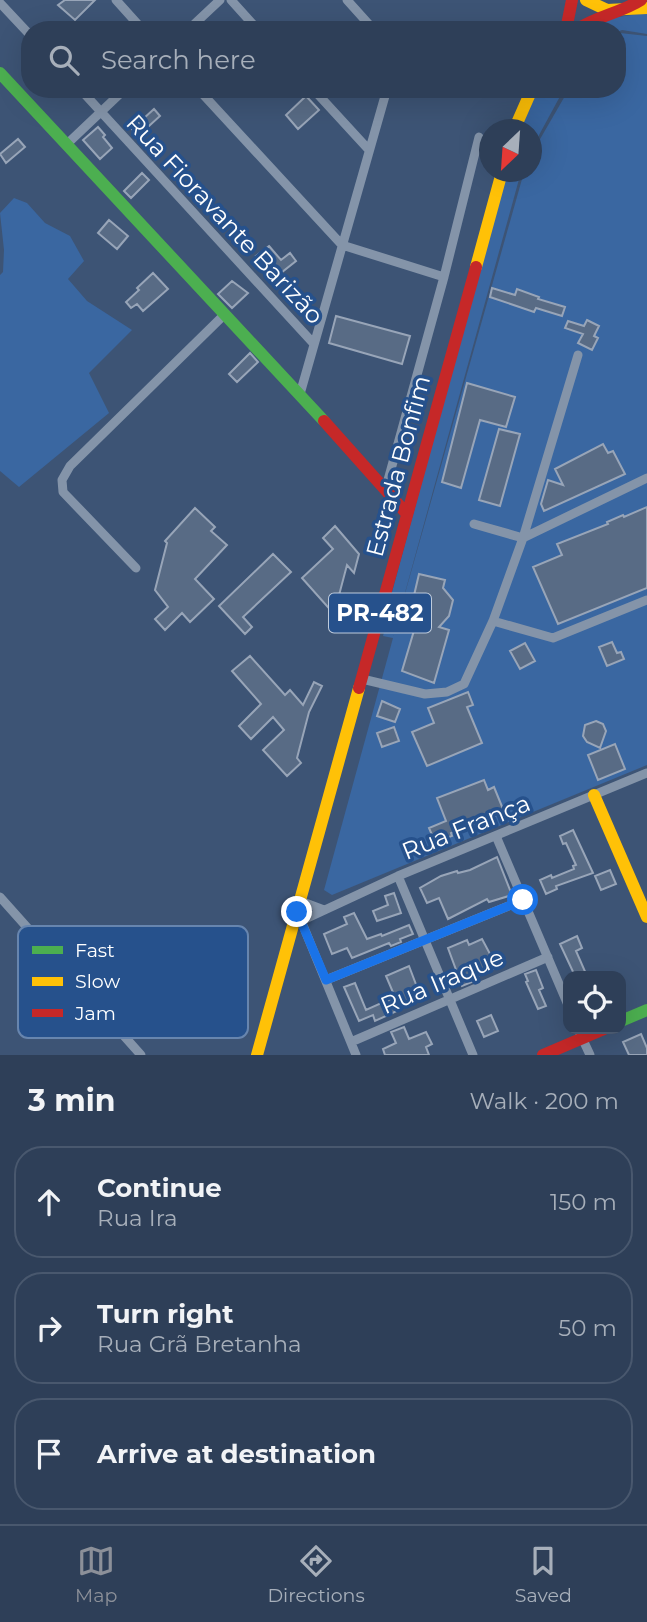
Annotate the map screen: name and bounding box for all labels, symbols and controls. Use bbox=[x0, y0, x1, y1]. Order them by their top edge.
search box bbox=[21, 21, 626, 98]
icon: search bbox=[45, 41, 83, 79]
text: Search here bbox=[101, 44, 256, 76]
street label: Rua Fioravante Barizão bbox=[120, 108, 330, 330]
north arrow bbox=[479, 119, 542, 182]
street label: Estrada Bonfim bbox=[360, 372, 436, 560]
road number: PR-482 bbox=[329, 594, 431, 632]
street label: Rua França bbox=[398, 788, 534, 866]
route start bbox=[507, 884, 538, 915]
route end bbox=[281, 896, 312, 927]
legend bbox=[18, 926, 248, 1038]
text: Fast bbox=[75, 939, 115, 962]
street label: Rua Iraque bbox=[376, 942, 508, 1020]
text: Slow bbox=[75, 970, 120, 993]
map controls bbox=[563, 971, 626, 1034]
button: locate bbox=[563, 971, 626, 1034]
text: Jam bbox=[74, 1002, 116, 1025]
text: 3 min bbox=[28, 1082, 115, 1119]
text: Walk · 200 m bbox=[469, 1087, 619, 1115]
text: Continue bbox=[97, 1172, 222, 1204]
icon: ahead bbox=[30, 1183, 68, 1221]
text: 150 m bbox=[550, 1188, 617, 1216]
text: Rua Ira bbox=[97, 1204, 178, 1232]
text: Turn right bbox=[97, 1298, 233, 1330]
icon: right bbox=[30, 1309, 68, 1347]
text: 50 m bbox=[558, 1314, 617, 1342]
text: Rua Grã Bretanha bbox=[97, 1330, 302, 1358]
icon: arrive bbox=[30, 1435, 68, 1473]
text: Arrive at destination bbox=[97, 1438, 376, 1470]
tab: Map bbox=[75, 1542, 117, 1607]
tab: Directions bbox=[267, 1542, 365, 1607]
tab: Saved bbox=[515, 1542, 572, 1607]

